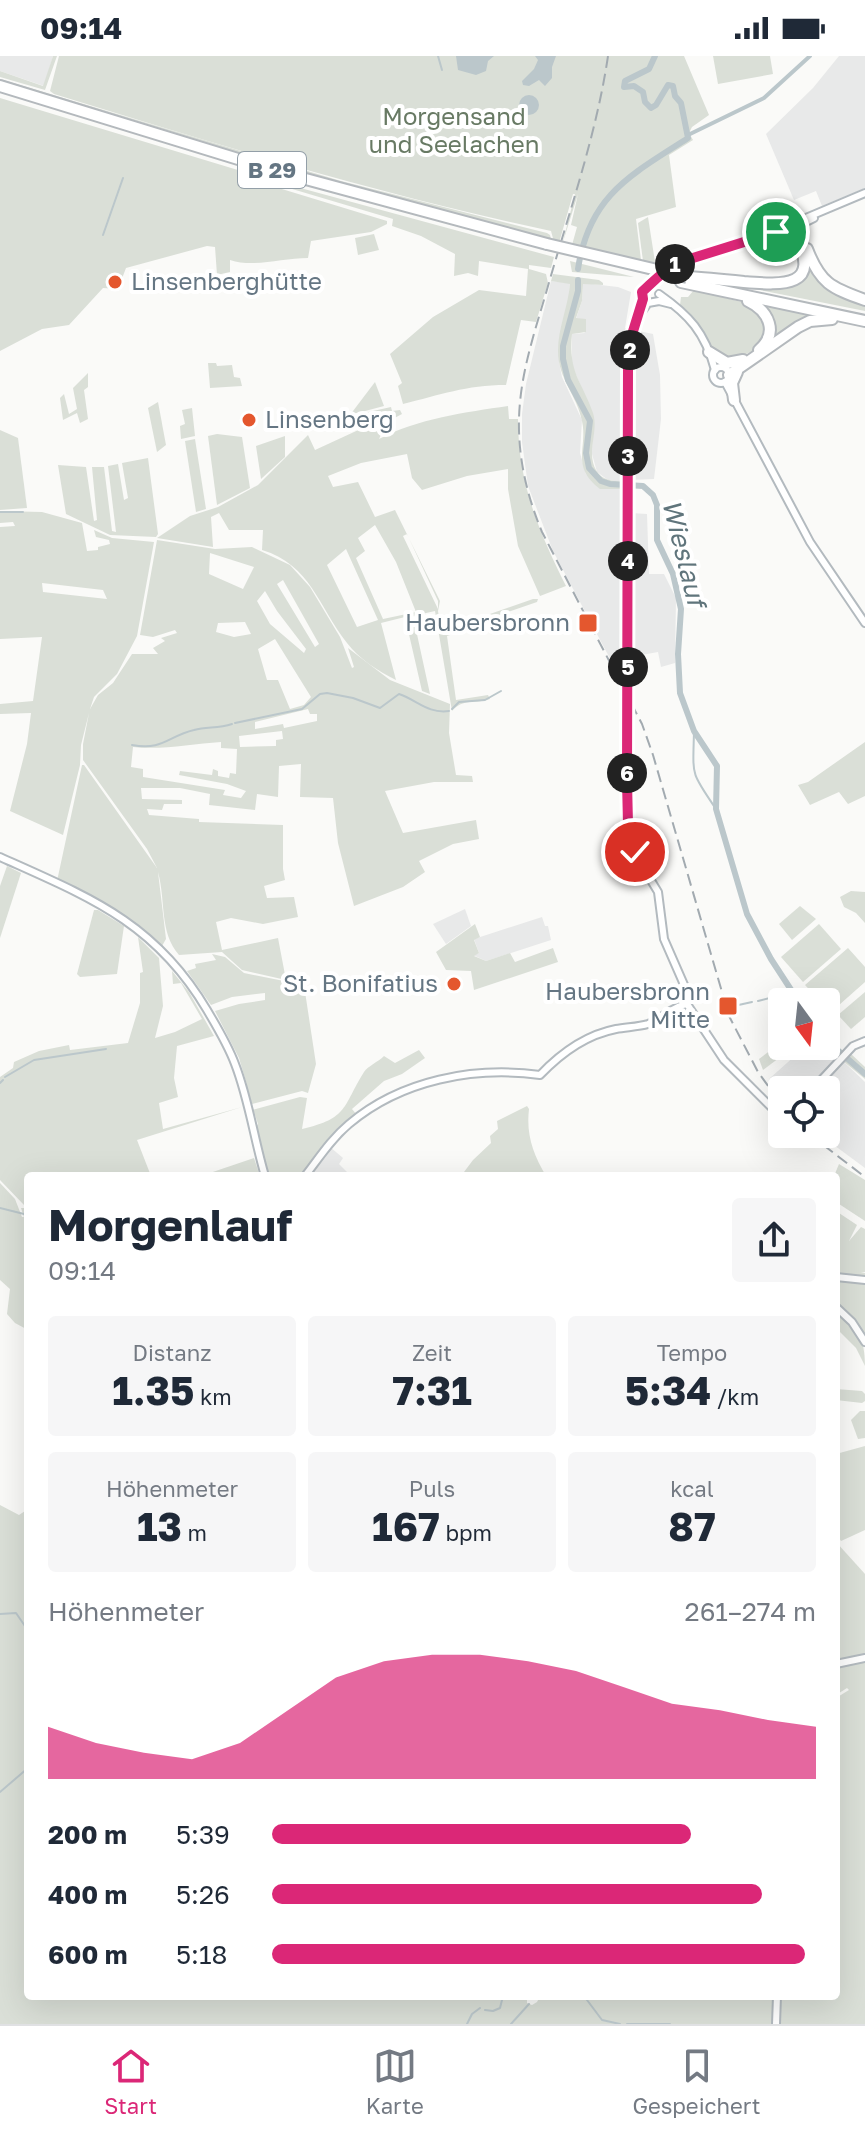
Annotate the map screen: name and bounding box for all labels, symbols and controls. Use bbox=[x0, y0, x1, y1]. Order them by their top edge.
text: 09:14 bbox=[40, 10, 122, 46]
park label: Morgensand und Seelachen bbox=[369, 101, 540, 158]
road number: B 29 bbox=[238, 152, 306, 188]
pin bbox=[742, 198, 810, 266]
icon: arrive bbox=[754, 210, 798, 254]
pin: 1 bbox=[655, 244, 695, 284]
text: 1 bbox=[669, 250, 681, 277]
place label: Linsenberghütte bbox=[131, 266, 322, 295]
marker: Linsenberghütte bbox=[106, 273, 124, 291]
pin: 2 bbox=[610, 330, 650, 370]
text: 2 bbox=[623, 336, 637, 363]
place label: Linsenberg bbox=[265, 404, 394, 433]
marker: Linsenberg bbox=[240, 411, 258, 429]
pin: 3 bbox=[608, 436, 648, 476]
text: 3 bbox=[621, 442, 635, 469]
water label: Wieslauf bbox=[656, 496, 714, 614]
pin: 4 bbox=[608, 541, 648, 581]
text: 4 bbox=[621, 547, 635, 574]
place label: Haubersbronn bbox=[405, 607, 570, 636]
marker: Haubersbronn bbox=[577, 612, 599, 634]
pin: 5 bbox=[608, 647, 648, 687]
text: 5 bbox=[621, 653, 635, 680]
pin: 6 bbox=[607, 753, 647, 793]
text: 6 bbox=[620, 759, 634, 786]
pin bbox=[601, 818, 669, 886]
icon: check bbox=[613, 830, 657, 874]
place label: St. Bonifatius bbox=[283, 968, 438, 997]
marker: St. Bonifatius bbox=[445, 975, 463, 993]
place label: Haubersbronn Mitte bbox=[545, 976, 710, 1033]
north arrow bbox=[768, 988, 840, 1060]
map controls bbox=[768, 988, 840, 1148]
marker: Haubersbronn Mitte bbox=[717, 995, 739, 1017]
button: locate bbox=[768, 1076, 840, 1148]
text: Morgenlauf bbox=[48, 1198, 292, 1251]
button: share bbox=[732, 1198, 816, 1282]
text: 09:14 bbox=[48, 1255, 116, 1286]
text: Distanz bbox=[133, 1339, 211, 1366]
text: Zeit bbox=[412, 1339, 452, 1366]
text: Tempo bbox=[657, 1339, 727, 1366]
text: 1.35 bbox=[112, 1366, 194, 1414]
text: 7:31 bbox=[392, 1366, 472, 1414]
text: 5:34 bbox=[625, 1366, 711, 1414]
text: km bbox=[194, 1383, 232, 1410]
text: /km bbox=[711, 1383, 759, 1410]
text: Höhenmeter bbox=[106, 1475, 238, 1502]
text: Puls bbox=[409, 1475, 455, 1502]
text: kcal bbox=[670, 1475, 714, 1502]
text: 13 bbox=[137, 1502, 182, 1550]
text: 167 bbox=[372, 1502, 440, 1550]
text: 87 bbox=[668, 1502, 716, 1550]
text: m bbox=[182, 1519, 207, 1546]
text: bpm bbox=[440, 1519, 492, 1546]
text: Höhenmeter bbox=[48, 1596, 204, 1627]
text: 261–274 m bbox=[685, 1596, 816, 1627]
text: 200 m bbox=[48, 1819, 127, 1850]
text: 5:39 bbox=[176, 1819, 230, 1850]
text: 400 m bbox=[48, 1879, 127, 1910]
text: 5:26 bbox=[176, 1879, 230, 1910]
text: 600 m bbox=[48, 1939, 128, 1970]
text: 5:18 bbox=[176, 1939, 227, 1970]
tab: Start bbox=[104, 2044, 157, 2119]
tab: Karte bbox=[366, 2044, 424, 2119]
tab: Gespeichert bbox=[632, 2044, 761, 2119]

